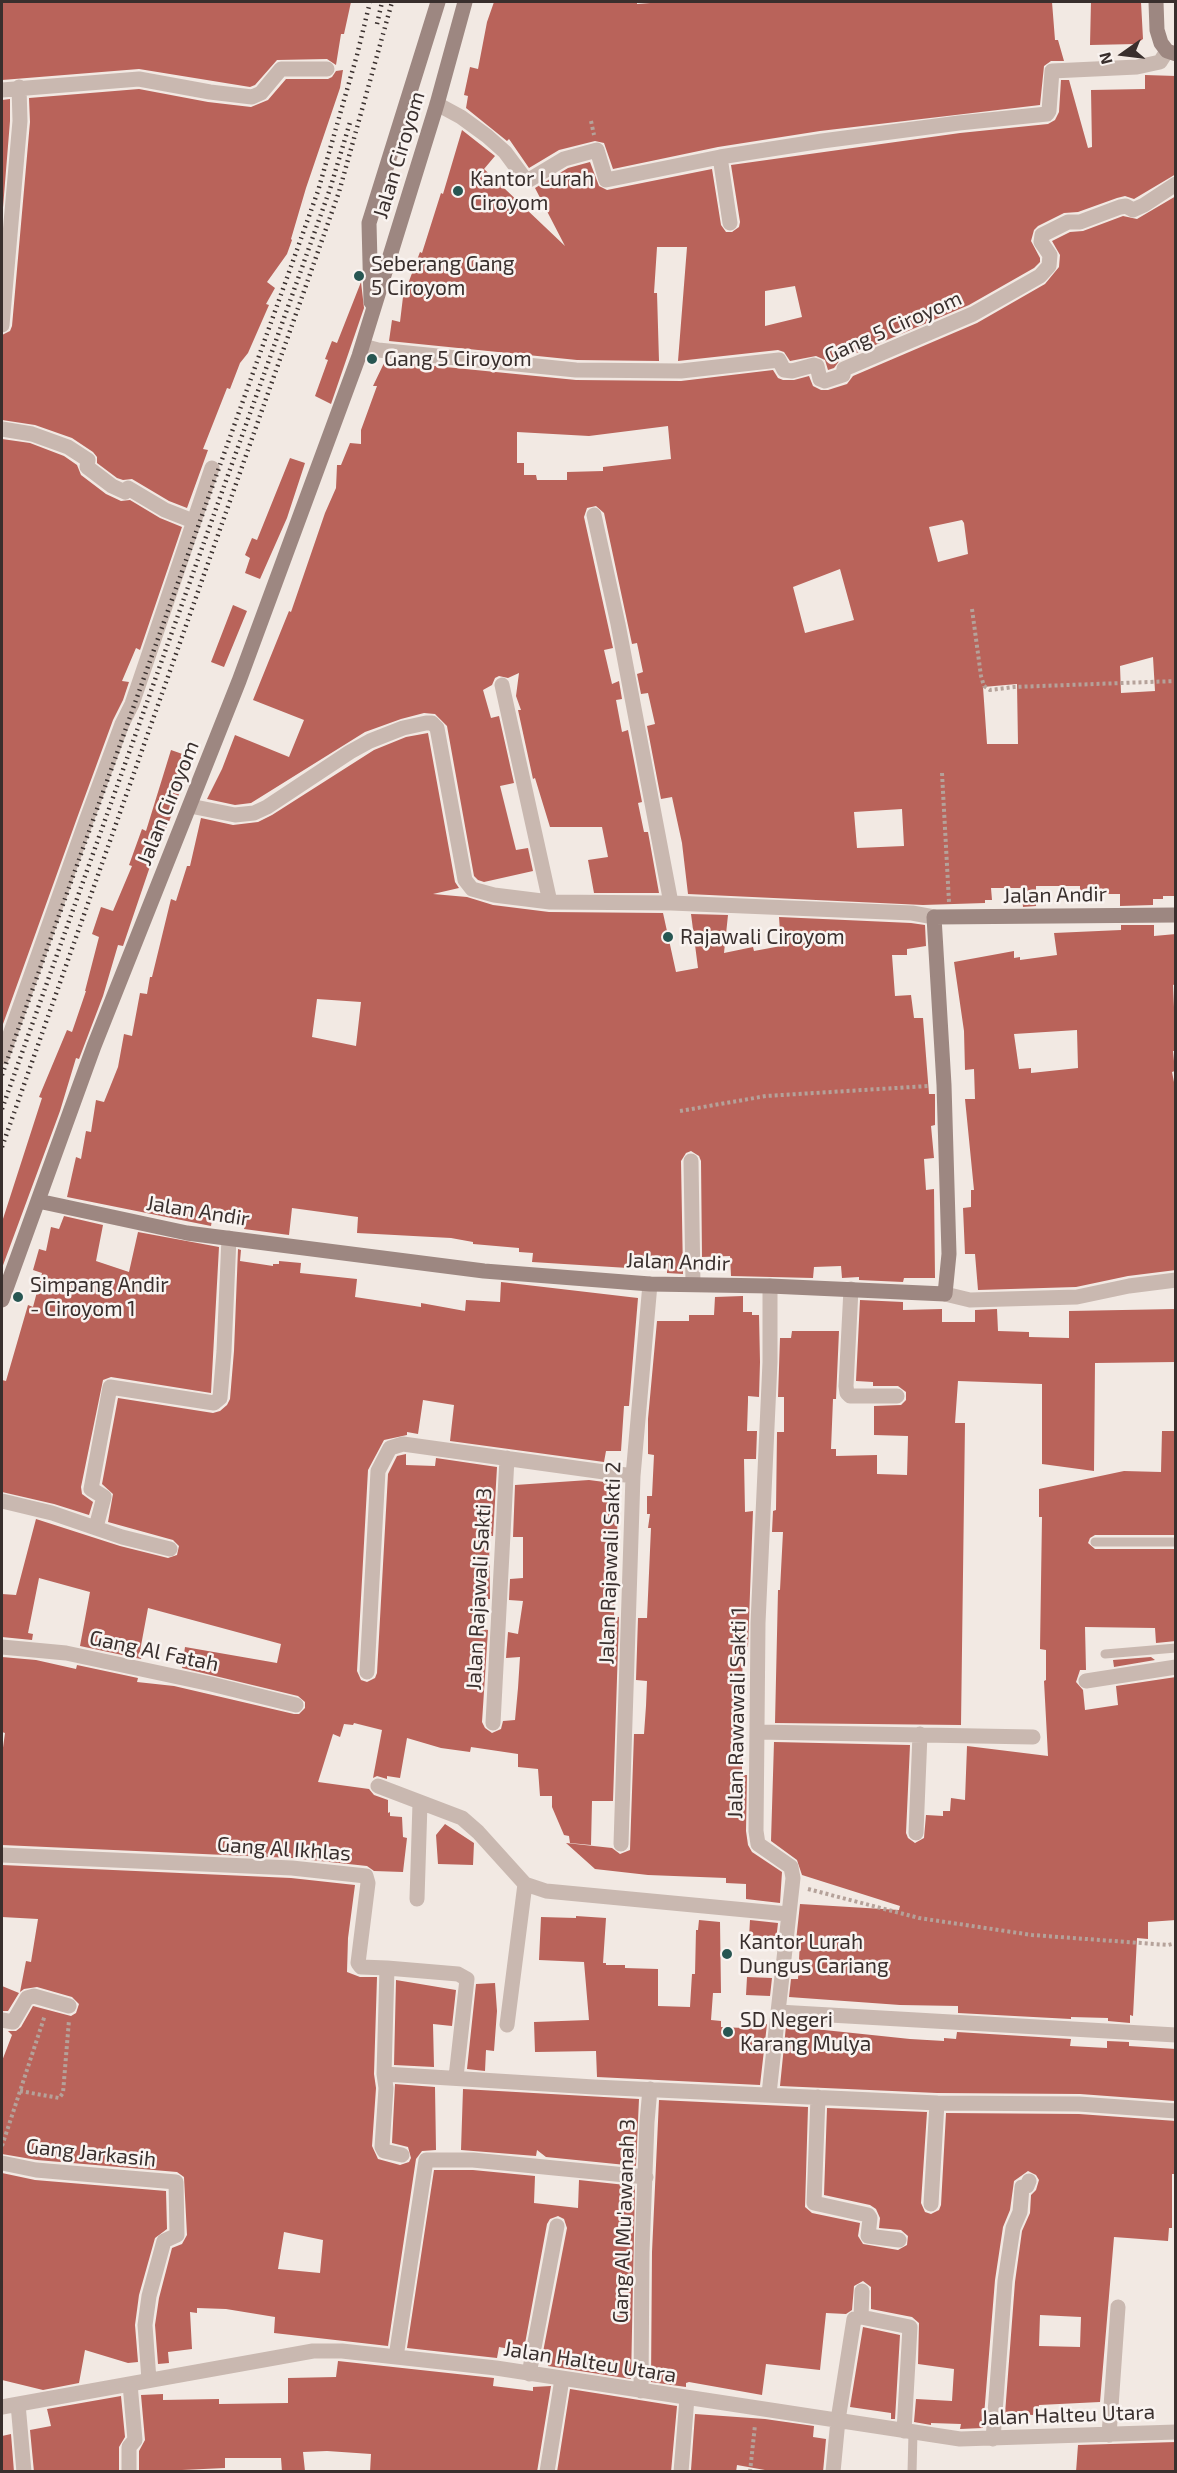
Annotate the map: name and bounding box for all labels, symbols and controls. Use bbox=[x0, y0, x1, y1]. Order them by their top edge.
north arrow bbox=[1093, 24, 1153, 84]
text: N bbox=[1094, 51, 1116, 66]
street label: Jalan Ciroyom bbox=[368, 88, 430, 222]
place label: Kantor Lurah Ciroyom bbox=[470, 166, 594, 216]
marker: Kantor Lurah Ciroyom bbox=[451, 184, 465, 198]
place label: Seberang Gang 5 Ciroyom bbox=[371, 251, 514, 301]
marker: Seberang Gang 5 Ciroyom bbox=[352, 269, 366, 283]
street label: Gang 5 Ciroyom bbox=[820, 285, 966, 369]
place label: Gang 5 Ciroyom bbox=[384, 346, 532, 372]
marker: Gang 5 Ciroyom bbox=[365, 352, 379, 366]
street label: Jalan Ciroyom bbox=[132, 737, 204, 869]
street label: Jalan Andir bbox=[1003, 881, 1107, 909]
place label: Rajawali Ciroyom bbox=[680, 924, 845, 950]
marker: Rajawali Ciroyom bbox=[661, 930, 675, 944]
street label: Jalan Andir bbox=[145, 1190, 251, 1232]
street label: Jalan Andir bbox=[625, 1248, 731, 1276]
place label: Simpang Andir - Ciroyom 1 bbox=[30, 1272, 169, 1322]
marker: Simpang Andir - Ciroyom 1 bbox=[11, 1290, 25, 1304]
street label: Jalan Rajawali Sakti 2 bbox=[594, 1461, 626, 1665]
street label: Jalan Rajawali Sakti 3 bbox=[461, 1487, 497, 1691]
street label: Jalan Rawawali Sakti 1 bbox=[723, 1607, 751, 1819]
street label: Gang Al Fatah bbox=[87, 1625, 221, 1677]
street label: Gang Al Ikhlas bbox=[216, 1832, 352, 1866]
place label: Kantor Lurah Dungus Cariang bbox=[739, 1929, 889, 1979]
marker: Kantor Lurah Dungus Cariang bbox=[720, 1947, 734, 1961]
place label: SD Negeri Karang Mulya bbox=[740, 2007, 871, 2057]
marker: SD Negeri Karang Mulya bbox=[721, 2025, 735, 2039]
street label: Gang Al Mu'awanah 3 bbox=[608, 2118, 640, 2324]
street label: Gang Jarkasih bbox=[25, 2134, 157, 2172]
street label: Jalan Halteu Utara bbox=[502, 2336, 678, 2388]
street label: Jalan Halteu Utara bbox=[980, 2399, 1156, 2431]

